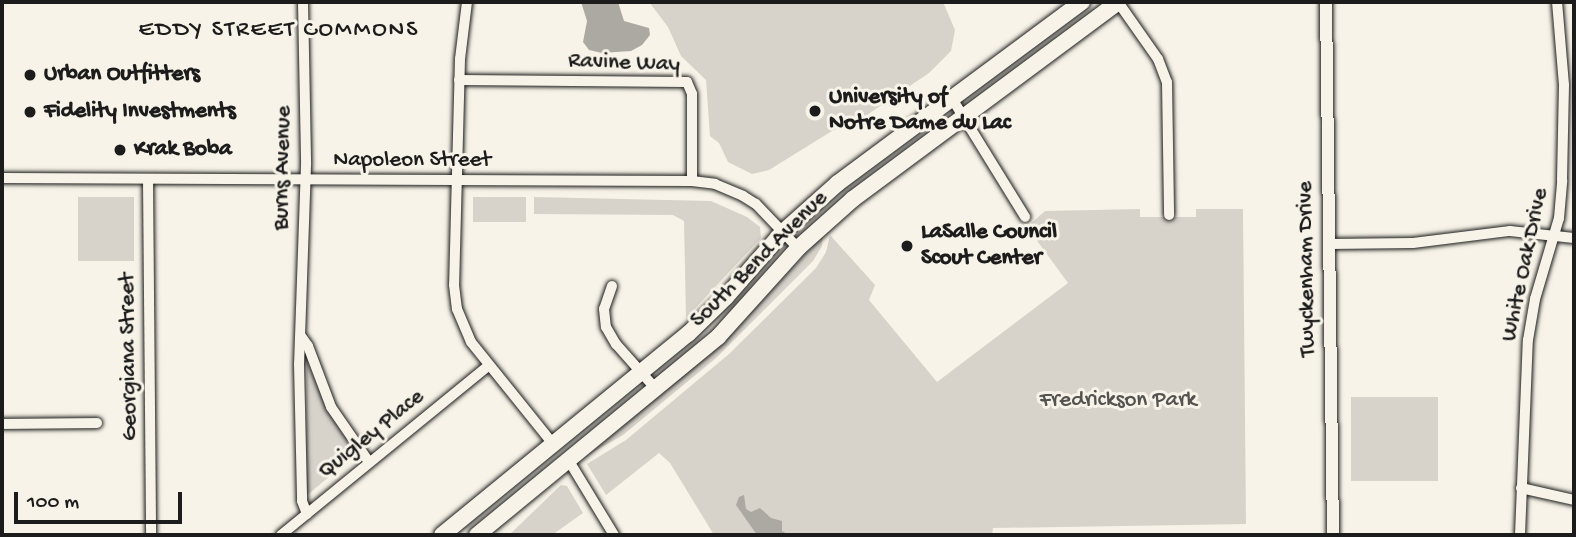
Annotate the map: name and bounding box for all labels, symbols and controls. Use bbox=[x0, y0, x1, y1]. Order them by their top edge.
district label: EDDY STREET COMMONS bbox=[141, 17, 417, 45]
street label: Ravine Way bbox=[568, 48, 680, 80]
place label: Urban Outfitters bbox=[44, 61, 200, 89]
marker: Urban Outfitters bbox=[22, 67, 38, 83]
place label: University of Notre Dame du Lac bbox=[829, 84, 1011, 138]
place label: Fidelity Investments bbox=[44, 98, 236, 126]
marker: University of Notre Dame du Lac bbox=[807, 103, 823, 119]
marker: Fidelity Investments bbox=[22, 104, 38, 120]
street label: Burns Avenue bbox=[269, 105, 299, 231]
place label: Krak Boba bbox=[134, 136, 232, 164]
marker: Krak Boba bbox=[112, 142, 128, 158]
street label: Napoleon Street bbox=[333, 147, 491, 175]
street label: Twyckenham Drive bbox=[1293, 181, 1323, 357]
street label: South Bend Avenue bbox=[685, 185, 835, 335]
street label: White Oak Drive bbox=[1496, 186, 1556, 344]
place label: LaSalle Council Scout Center bbox=[921, 219, 1057, 273]
marker: LaSalle Council Scout Center bbox=[899, 238, 915, 254]
street label: Georgiana Street bbox=[115, 273, 145, 441]
street label: Quigley Place bbox=[313, 384, 431, 486]
park label: Fredrickson Park bbox=[1039, 387, 1197, 415]
scale bar bbox=[18, 477, 186, 522]
text: 100 m bbox=[27, 491, 79, 516]

